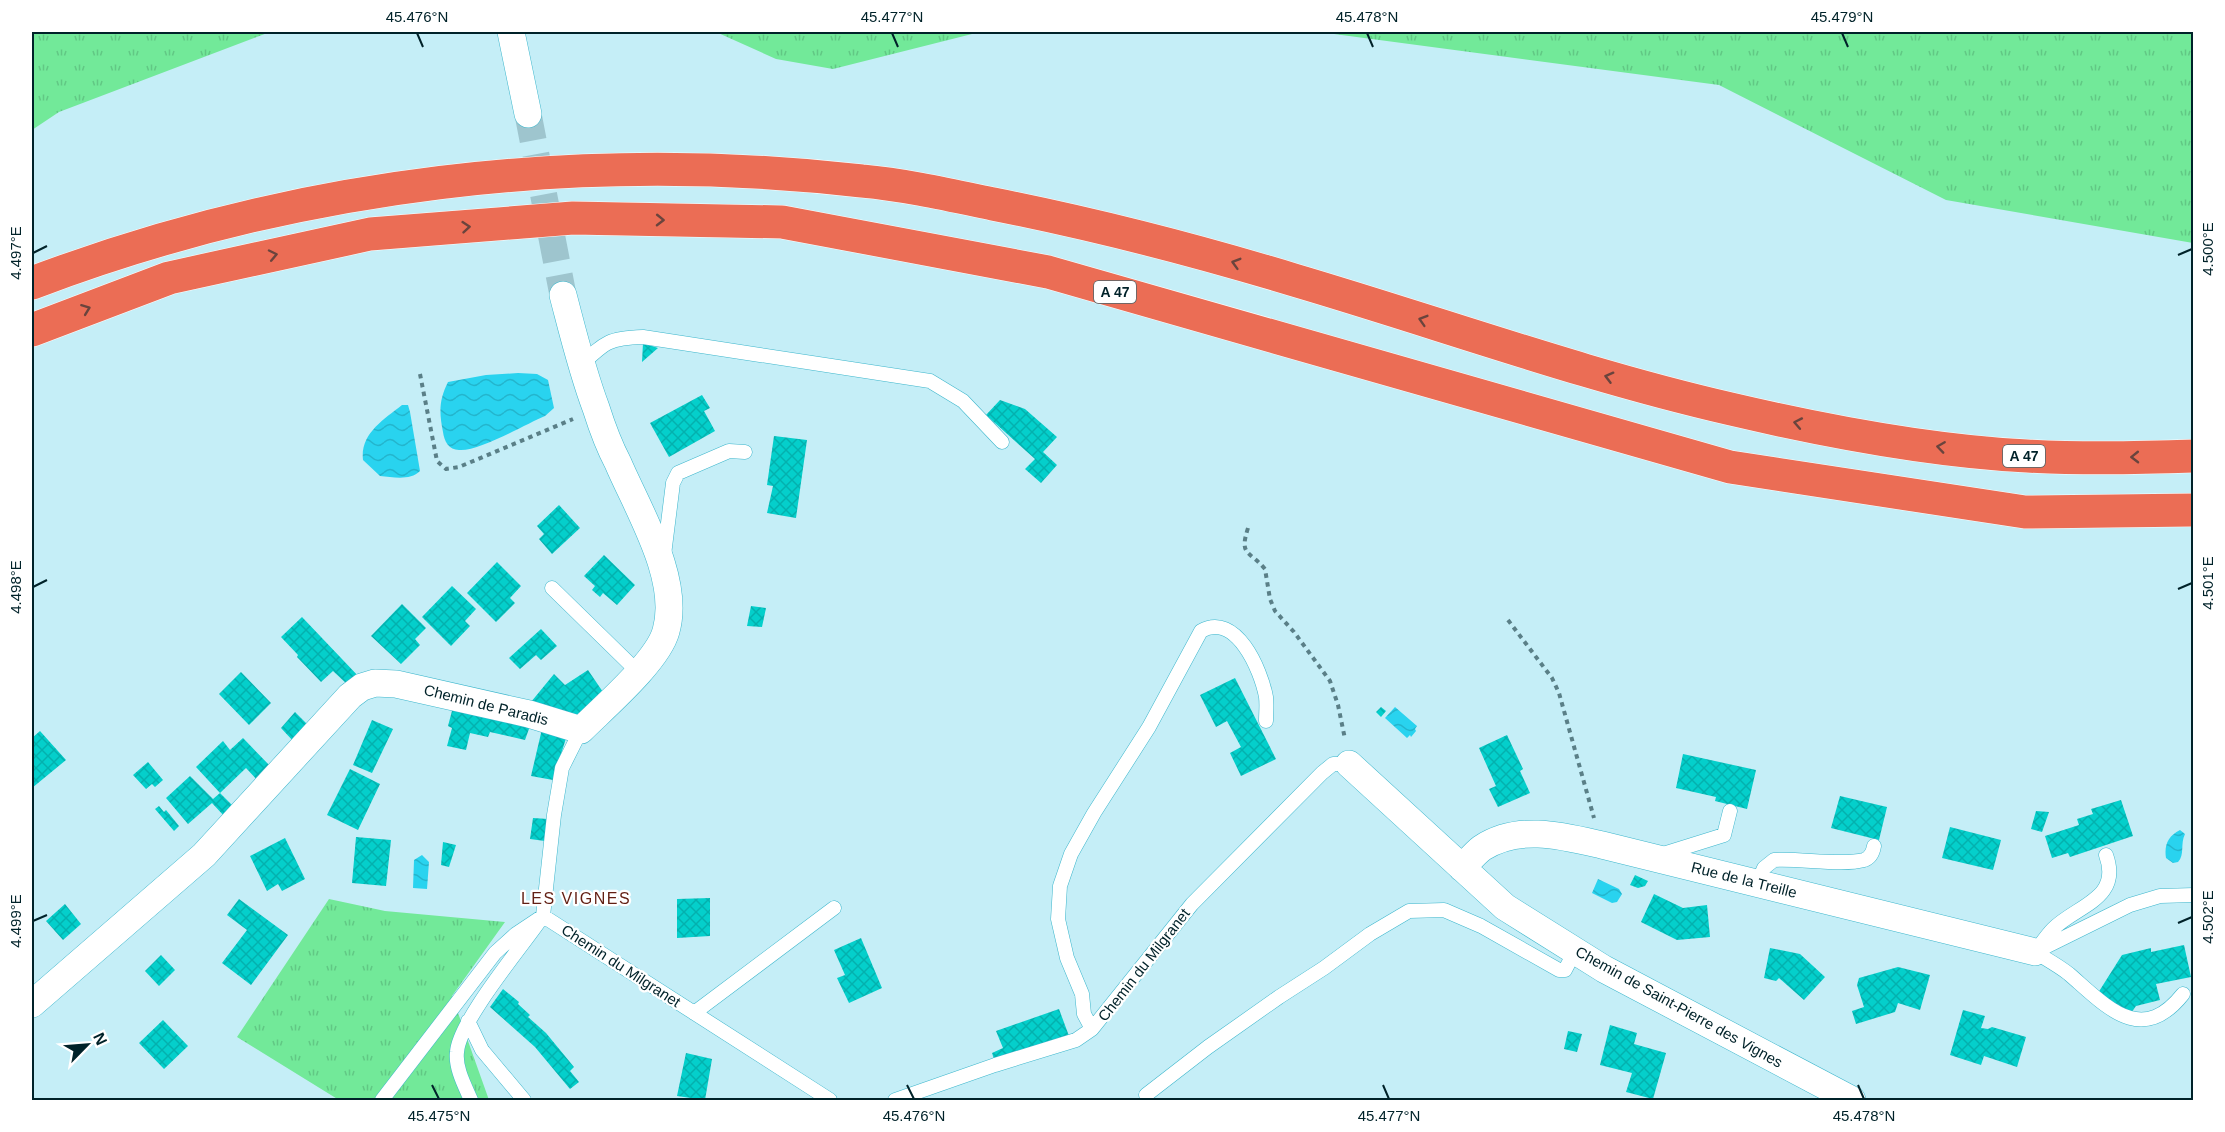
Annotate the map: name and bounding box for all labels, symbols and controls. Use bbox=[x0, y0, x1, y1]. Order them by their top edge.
text: 45.476°N bbox=[386, 8, 448, 25]
text: 45.477°N bbox=[861, 8, 923, 25]
text: 45.478°N bbox=[1336, 8, 1398, 25]
text: 45.479°N bbox=[1811, 8, 1873, 25]
one-way arrow bbox=[656, 213, 665, 226]
one-way arrow bbox=[461, 220, 470, 233]
text: 4.500°E bbox=[2199, 222, 2216, 276]
text: 4.497°E bbox=[7, 226, 24, 280]
one-way arrow bbox=[268, 250, 278, 263]
one-way arrow bbox=[1231, 258, 1242, 270]
road number: A 47 bbox=[1094, 281, 1136, 303]
one-way arrow bbox=[80, 304, 91, 316]
one-way arrow bbox=[1418, 314, 1429, 327]
one-way arrow bbox=[1604, 372, 1615, 384]
one-way arrow bbox=[1794, 417, 1804, 430]
one-way arrow bbox=[1936, 442, 1945, 454]
road number: A 47 bbox=[2003, 445, 2045, 467]
one-way arrow bbox=[2131, 451, 2140, 463]
text: 4.501°E bbox=[2199, 556, 2216, 610]
text: 4.498°E bbox=[7, 560, 24, 614]
street label: Chemin de Paradis bbox=[422, 681, 550, 728]
street label: Rue de la Treille bbox=[1689, 858, 1799, 901]
district label: LES VIGNES bbox=[521, 890, 631, 907]
text: 4.502°E bbox=[2199, 890, 2216, 944]
text: 4.499°E bbox=[7, 894, 24, 948]
street label: Chemin du Milgranet bbox=[1094, 904, 1193, 1024]
street label: Chemin du Milgranet bbox=[559, 921, 685, 1011]
street label: Chemin de Saint-Pierre des Vignes bbox=[1573, 942, 1786, 1071]
north arrow bbox=[57, 1015, 117, 1075]
text: N bbox=[90, 1030, 110, 1048]
text: 45.475°N bbox=[408, 1107, 470, 1124]
text: 45.476°N bbox=[883, 1107, 945, 1124]
text: 45.477°N bbox=[1358, 1107, 1420, 1124]
text: 45.478°N bbox=[1833, 1107, 1895, 1124]

